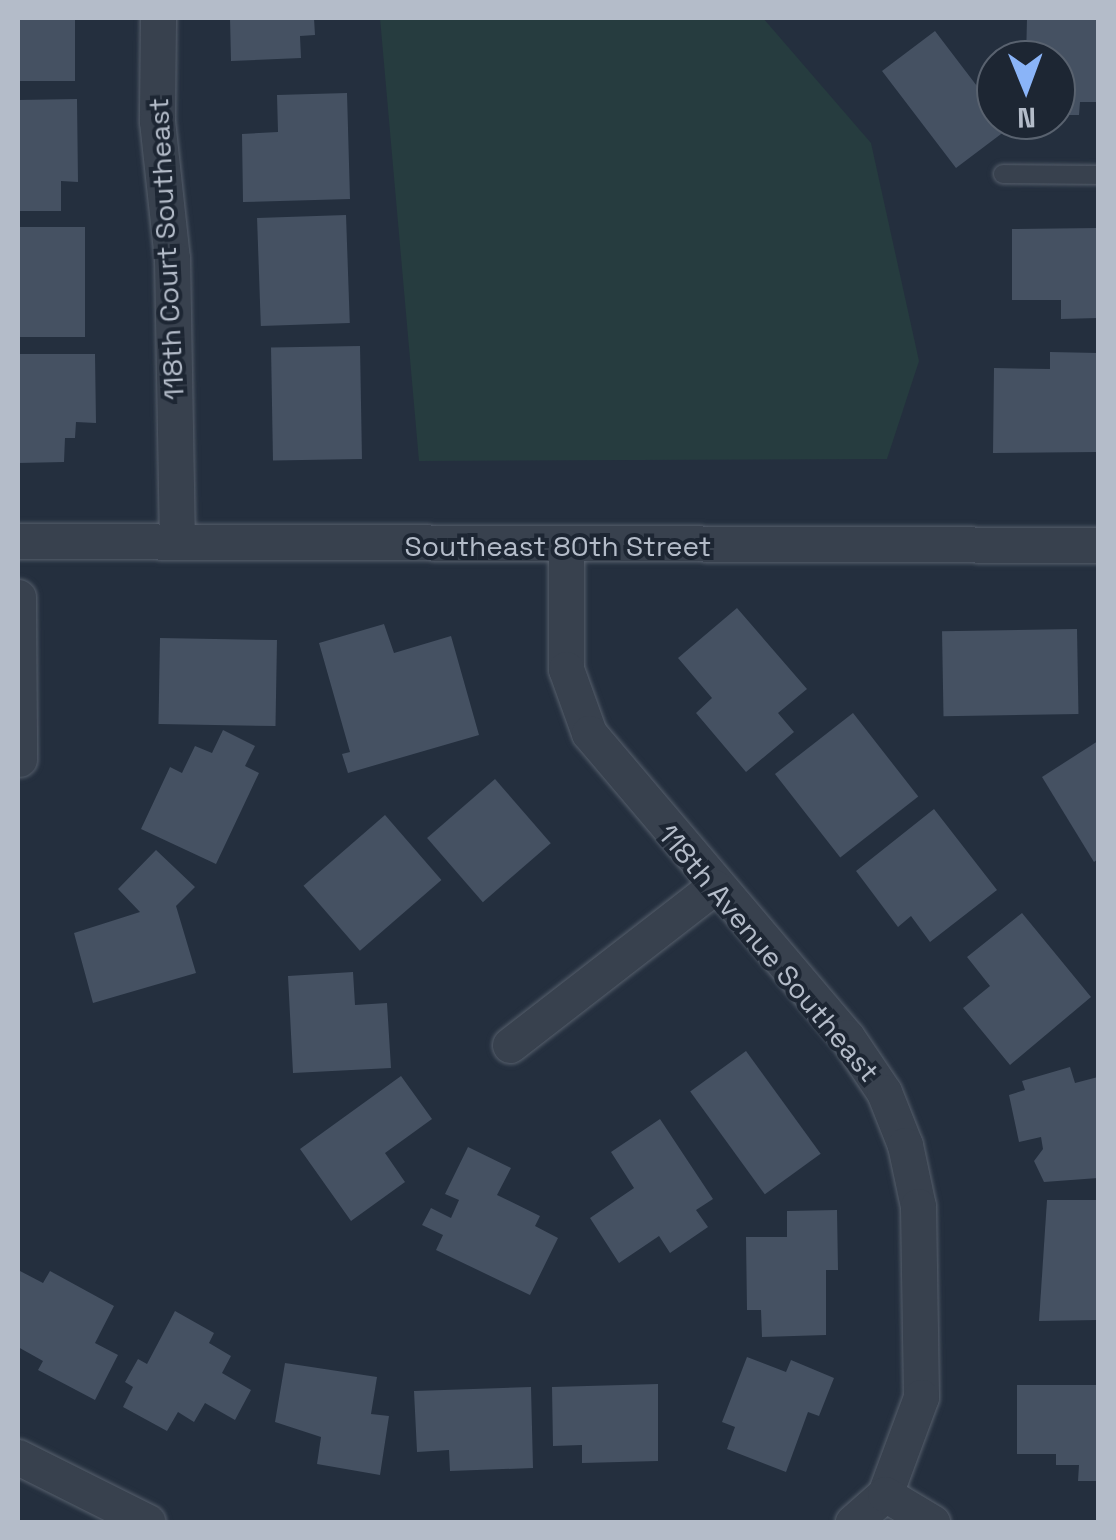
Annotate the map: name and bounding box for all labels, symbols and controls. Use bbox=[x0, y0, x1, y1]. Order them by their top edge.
north arrow bbox=[976, 40, 1076, 140]
street label: 118th Court Southeast bbox=[141, 97, 191, 401]
text: N bbox=[1017, 100, 1036, 136]
street label: Southeast 80th Street bbox=[405, 529, 711, 563]
street label: 118th Avenue Southeast bbox=[651, 817, 887, 1089]

